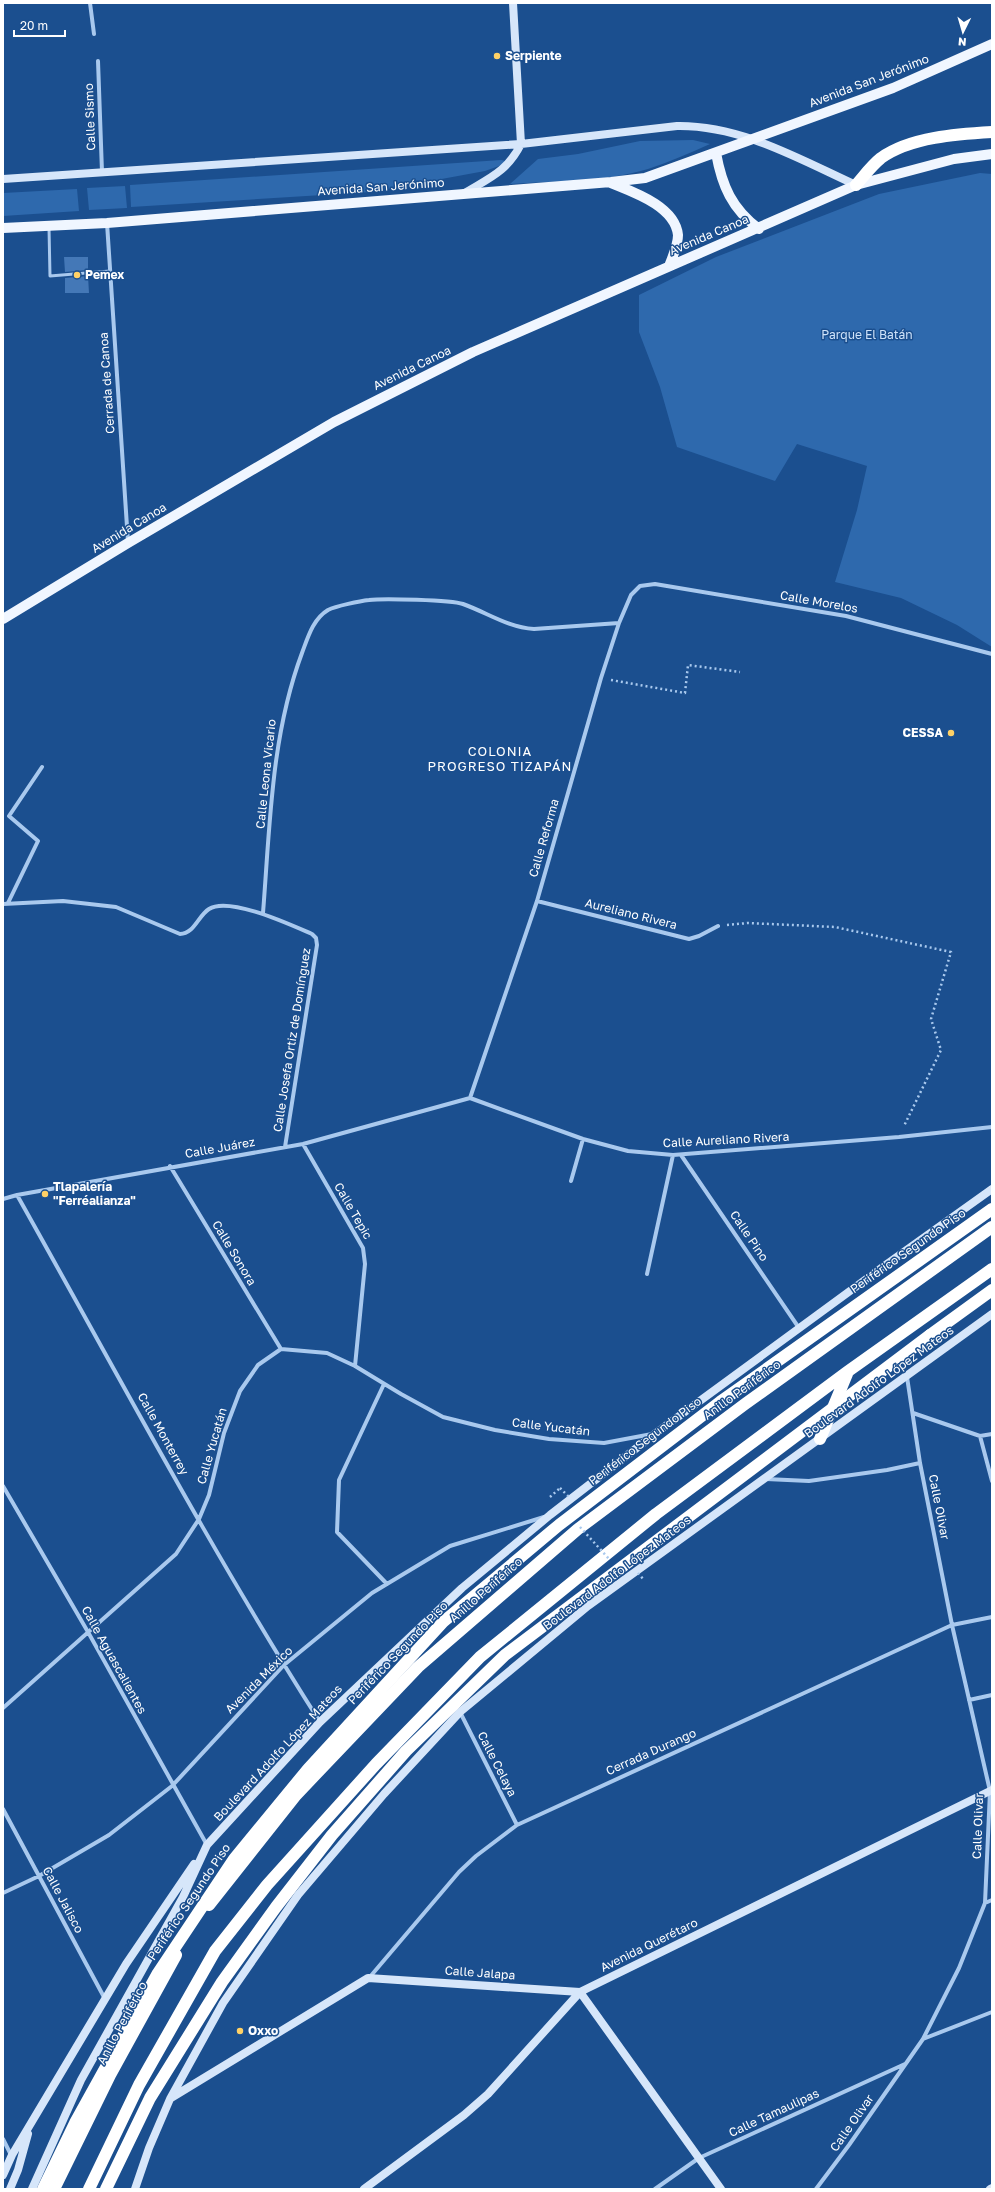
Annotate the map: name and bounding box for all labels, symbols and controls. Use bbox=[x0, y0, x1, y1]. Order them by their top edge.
scale bar bbox=[14, 12, 65, 38]
north arrow bbox=[943, 12, 983, 52]
text: 20 m bbox=[20, 18, 48, 33]
text: N bbox=[957, 36, 967, 49]
place label: Serpiente bbox=[505, 48, 562, 63]
marker: Serpiente bbox=[492, 51, 502, 61]
street label: Avenida San Jerónimo bbox=[807, 51, 931, 110]
street label: Calle Sismo bbox=[81, 83, 98, 151]
street label: Avenida San Jerónimo bbox=[317, 175, 445, 198]
street label: Avenida Canoa bbox=[667, 211, 751, 258]
place label: Pemex bbox=[85, 267, 124, 282]
marker: Pemex bbox=[72, 270, 82, 280]
park label: Parque El Batán bbox=[821, 327, 913, 342]
street label: Cerrada de Canoa bbox=[95, 332, 118, 434]
street label: Avenida Canoa bbox=[370, 342, 453, 393]
street label: Avenida Canoa bbox=[89, 499, 169, 556]
street label: Calle Morelos bbox=[779, 587, 859, 616]
street label: Calle Leona Vicario bbox=[252, 718, 279, 830]
place label: CESSA bbox=[903, 725, 943, 740]
marker: CESSA bbox=[946, 728, 956, 738]
district label: COLONIA PROGRESO TIZAPÁN bbox=[428, 743, 572, 774]
street label: Calle Reforma bbox=[525, 797, 562, 879]
street label: Aureliano Rivera bbox=[584, 895, 679, 932]
street label: Calle Josefa Ortiz de Domínguez bbox=[270, 947, 313, 1133]
street label: Calle Aureliano Rivera bbox=[662, 1129, 790, 1150]
street label: Calle Juárez bbox=[184, 1134, 256, 1161]
place label: Tlapalería "Ferréalianza" bbox=[53, 1179, 136, 1208]
street label: Calle Tepic bbox=[331, 1180, 376, 1242]
marker: Tlapalería "Ferréalianza" bbox=[40, 1189, 50, 1199]
street label: Periférico Segundo Piso bbox=[847, 1205, 968, 1296]
street label: Calle Pino bbox=[727, 1207, 772, 1264]
street label: Calle Sonora bbox=[209, 1217, 260, 1288]
street label: Boulevard Adolfo López Mateos bbox=[801, 1322, 956, 1441]
street label: Anillo Periférico bbox=[700, 1357, 783, 1423]
street label: Calle Monterrey bbox=[135, 1390, 192, 1478]
street label: Periférico Segundo Piso bbox=[585, 1393, 704, 1488]
street label: Calle Yucatán bbox=[193, 1406, 230, 1486]
street label: Calle Yucatán bbox=[511, 1414, 591, 1439]
street label: Calle Olivar bbox=[926, 1473, 953, 1541]
street label: Boulevard Adolfo López Mateos bbox=[540, 1512, 694, 1633]
street label: Anillo Periférico bbox=[446, 1554, 525, 1625]
street label: Periférico Segundo Piso bbox=[345, 1598, 451, 1707]
street label: Calle Aguascalientes bbox=[79, 1603, 150, 1716]
street label: Avenida México bbox=[222, 1643, 295, 1716]
street label: Boulevard Adolfo López Mateos bbox=[210, 1681, 345, 1824]
street label: Cerrada Durango bbox=[603, 1725, 698, 1778]
street label: Calle Celaya bbox=[475, 1729, 520, 1799]
street label: Calle Olivar bbox=[969, 1792, 986, 1859]
street label: Periférico Segundo Piso bbox=[144, 1841, 233, 1963]
street label: Calle Jalisco bbox=[40, 1864, 87, 1936]
street label: Avenida Querétaro bbox=[598, 1914, 700, 1975]
street label: Calle Jalapa bbox=[444, 1963, 516, 1982]
street label: Anillo Periférico bbox=[93, 1979, 150, 2067]
place label: Oxxo bbox=[248, 2023, 278, 2038]
marker: Oxxo bbox=[235, 2026, 245, 2036]
street label: Calle Tamaulipas bbox=[726, 2085, 821, 2140]
street label: Calle Olivar bbox=[826, 2091, 877, 2154]

